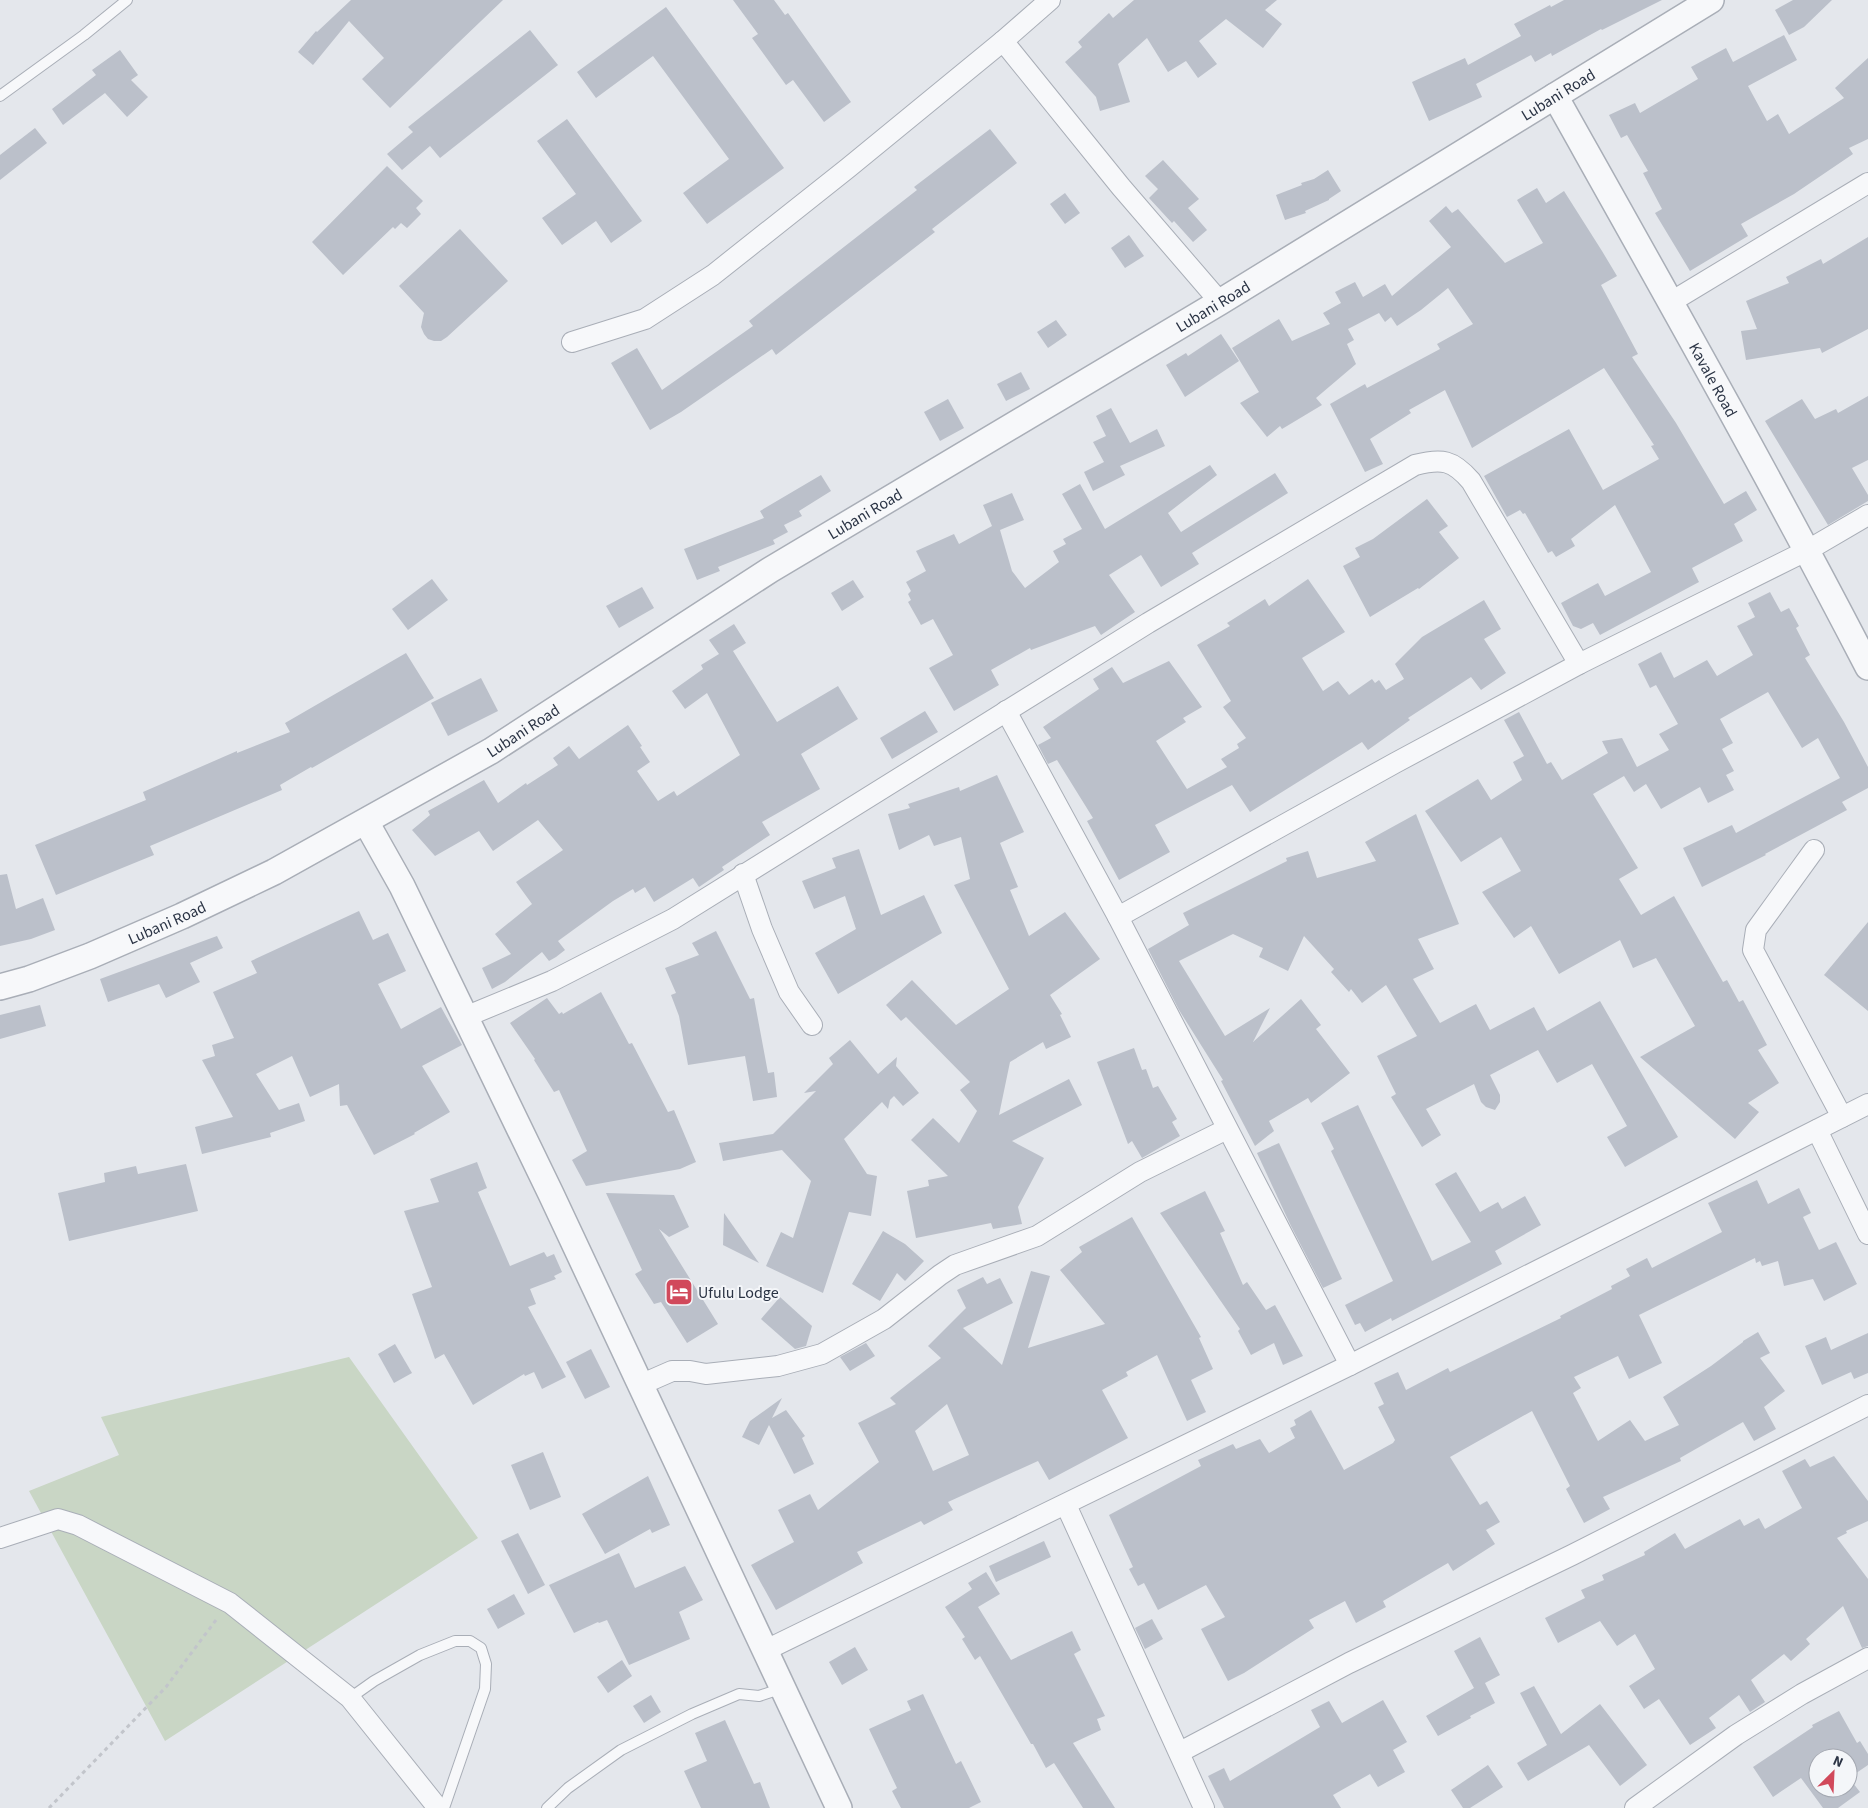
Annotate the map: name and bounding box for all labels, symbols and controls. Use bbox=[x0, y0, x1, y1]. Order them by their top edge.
street label: Lubani Road bbox=[1517, 64, 1600, 126]
street label: Lubani Road bbox=[1172, 276, 1255, 338]
street label: Kavale Road bbox=[1683, 339, 1742, 421]
street label: Lubani Road bbox=[824, 484, 907, 545]
street label: Lubani Road bbox=[482, 699, 564, 763]
street label: Lubani Road bbox=[125, 896, 210, 950]
hotel icon: Ufulu Lodge bbox=[664, 1277, 694, 1307]
place label: Ufulu Lodge bbox=[698, 1282, 779, 1304]
north arrow bbox=[1808, 1748, 1858, 1798]
text: N bbox=[1830, 1751, 1846, 1773]

